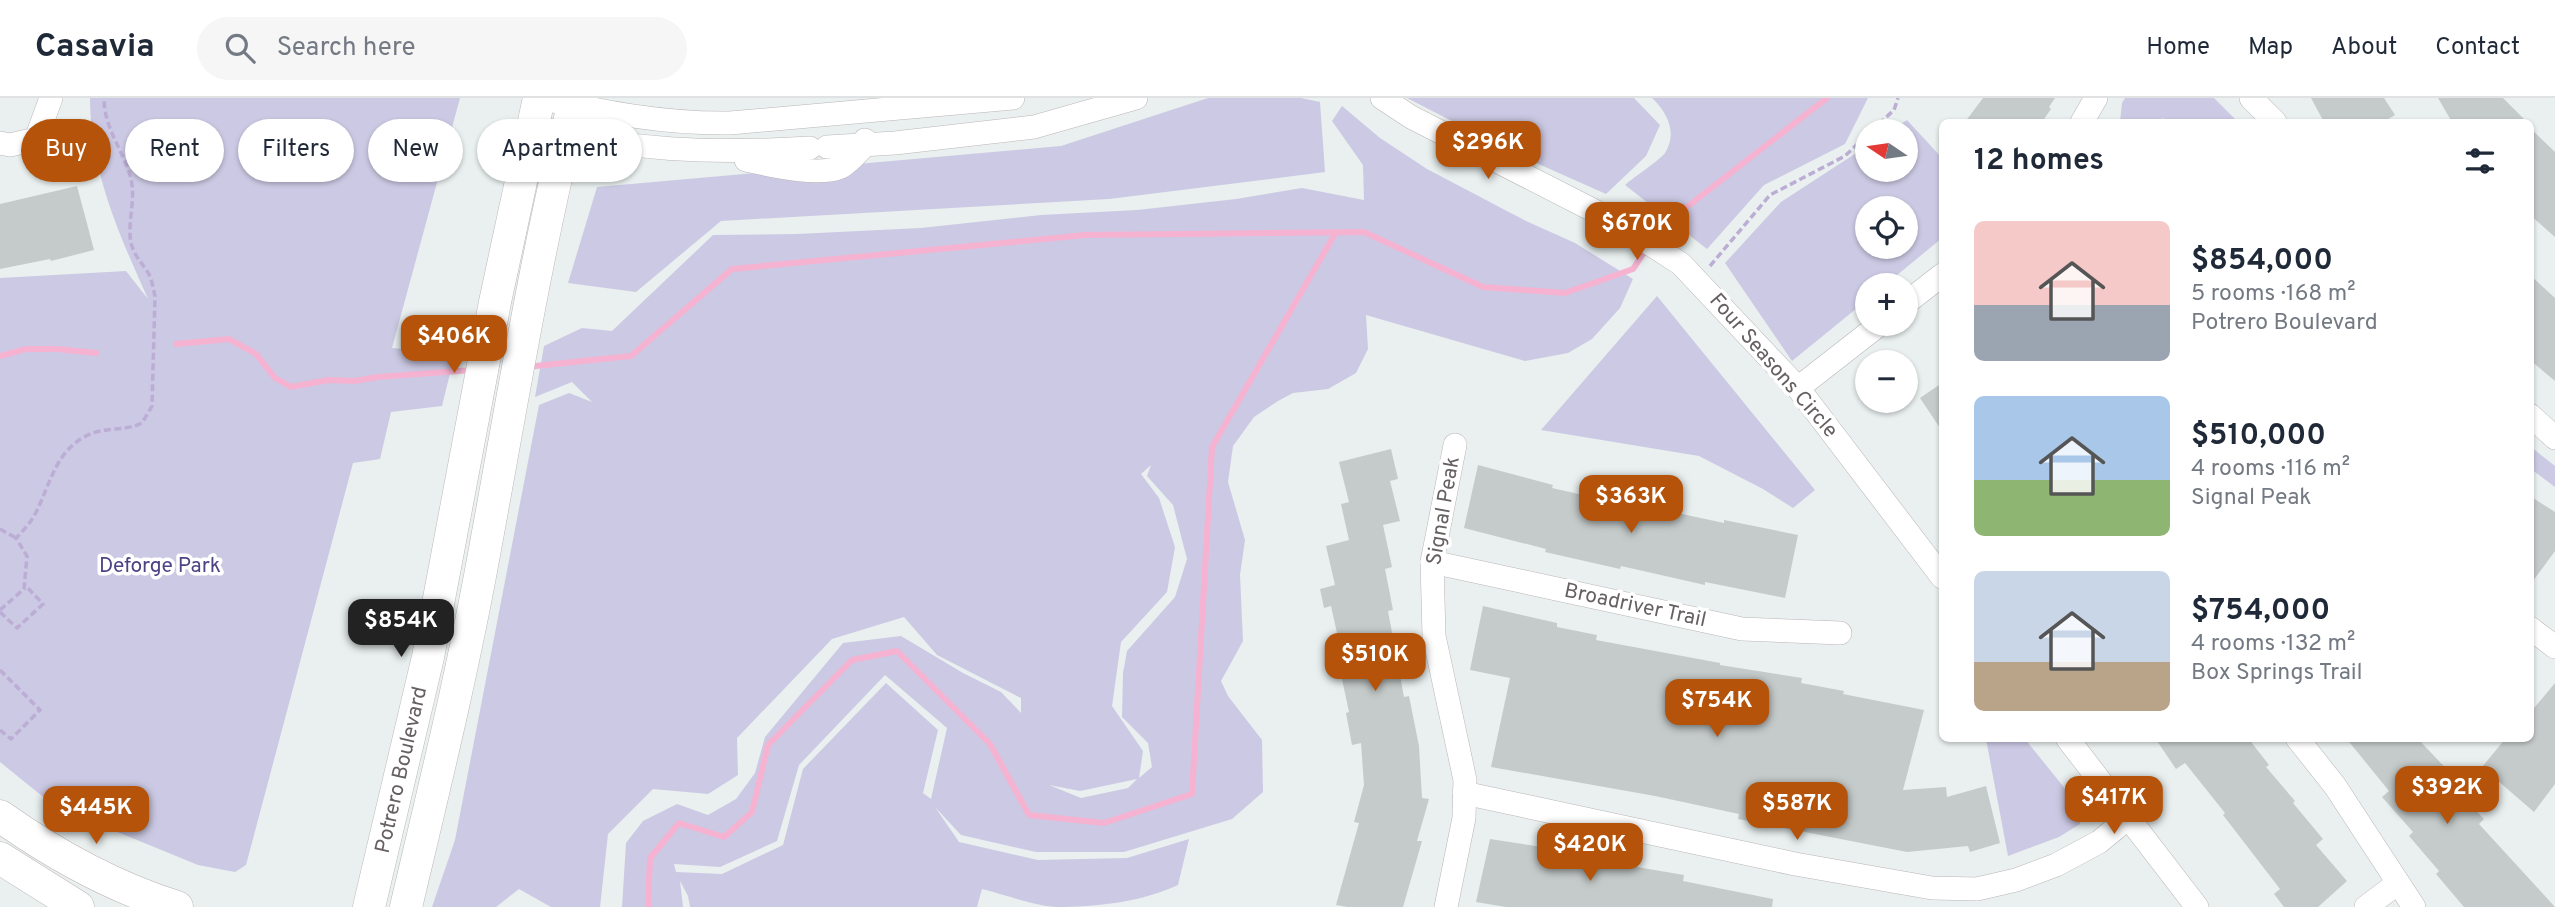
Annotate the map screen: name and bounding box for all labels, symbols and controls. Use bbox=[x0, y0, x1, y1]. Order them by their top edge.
search box bbox=[197, 17, 687, 80]
text: Casavia bbox=[35, 27, 155, 69]
icon: search bbox=[221, 29, 259, 67]
text: Search here bbox=[277, 32, 416, 65]
text: Home bbox=[2146, 33, 2210, 63]
text: Map bbox=[2248, 33, 2293, 63]
text: About bbox=[2331, 33, 2397, 63]
text: Contact bbox=[2435, 33, 2520, 63]
chip: Buy bbox=[21, 119, 111, 182]
chip: Rent bbox=[125, 119, 224, 182]
chip: Filters bbox=[238, 119, 354, 182]
chip: New bbox=[368, 119, 463, 182]
chip: Apartment bbox=[477, 119, 642, 182]
north arrow bbox=[1855, 119, 1918, 182]
map controls bbox=[1855, 119, 1918, 413]
pin: $296K bbox=[1439, 122, 1537, 181]
text: $296K bbox=[1452, 129, 1524, 158]
icon: filters bbox=[2461, 142, 2499, 180]
text: 12 homes bbox=[1974, 143, 2104, 180]
button: locate bbox=[1855, 196, 1918, 259]
pin: $670K bbox=[1588, 202, 1686, 262]
text: $670K bbox=[1601, 210, 1673, 239]
text: $854,000 bbox=[2191, 243, 2333, 280]
icon: home bbox=[2030, 249, 2114, 333]
button: + bbox=[1855, 273, 1918, 336]
text: 5 rooms · 168 m² bbox=[2191, 280, 2356, 309]
street label: Four Seasons Circle bbox=[1703, 288, 1843, 444]
text: Potrero Boulevard bbox=[2191, 309, 2378, 338]
pin: $406K bbox=[405, 316, 503, 375]
text: $406K bbox=[417, 323, 491, 352]
button: − bbox=[1855, 350, 1918, 413]
text: $510,000 bbox=[2191, 418, 2326, 455]
icon: home bbox=[2030, 424, 2114, 508]
street label: Signal Peak bbox=[1421, 454, 1467, 568]
text: 4 rooms · 116 m² bbox=[2191, 455, 2350, 484]
pin: $363K bbox=[1582, 476, 1680, 535]
text: $363K bbox=[1595, 483, 1667, 512]
text: Signal Peak bbox=[2191, 484, 2311, 513]
park label: Deforge Park bbox=[99, 553, 221, 580]
street label: Broadriver Trail bbox=[1562, 578, 1708, 634]
text: $754,000 bbox=[2191, 593, 2330, 630]
icon: home bbox=[2030, 599, 2114, 683]
pin: $854K bbox=[352, 600, 450, 659]
text: $854K bbox=[364, 607, 438, 636]
text: 4 rooms · 132 m² bbox=[2191, 630, 2355, 659]
pin: $510K bbox=[1326, 634, 1424, 693]
text: $510K bbox=[1341, 641, 1409, 670]
text: Box Springs Trail bbox=[2191, 659, 2363, 688]
pin: $754K bbox=[1668, 680, 1766, 739]
street label: Potrero Boulevard bbox=[370, 684, 434, 856]
text: $754K bbox=[1681, 687, 1753, 716]
pin: $392K bbox=[2398, 766, 2496, 826]
text: $392K bbox=[2411, 774, 2483, 803]
pin: $417K bbox=[2065, 776, 2163, 836]
pin: $587K bbox=[1748, 782, 1846, 842]
text: $417K bbox=[2081, 784, 2147, 813]
pin: $445K bbox=[47, 786, 145, 846]
text: $587K bbox=[1762, 790, 1832, 819]
text: $445K bbox=[59, 794, 133, 823]
pin: $420K bbox=[1541, 824, 1639, 883]
text: $420K bbox=[1553, 831, 1627, 860]

